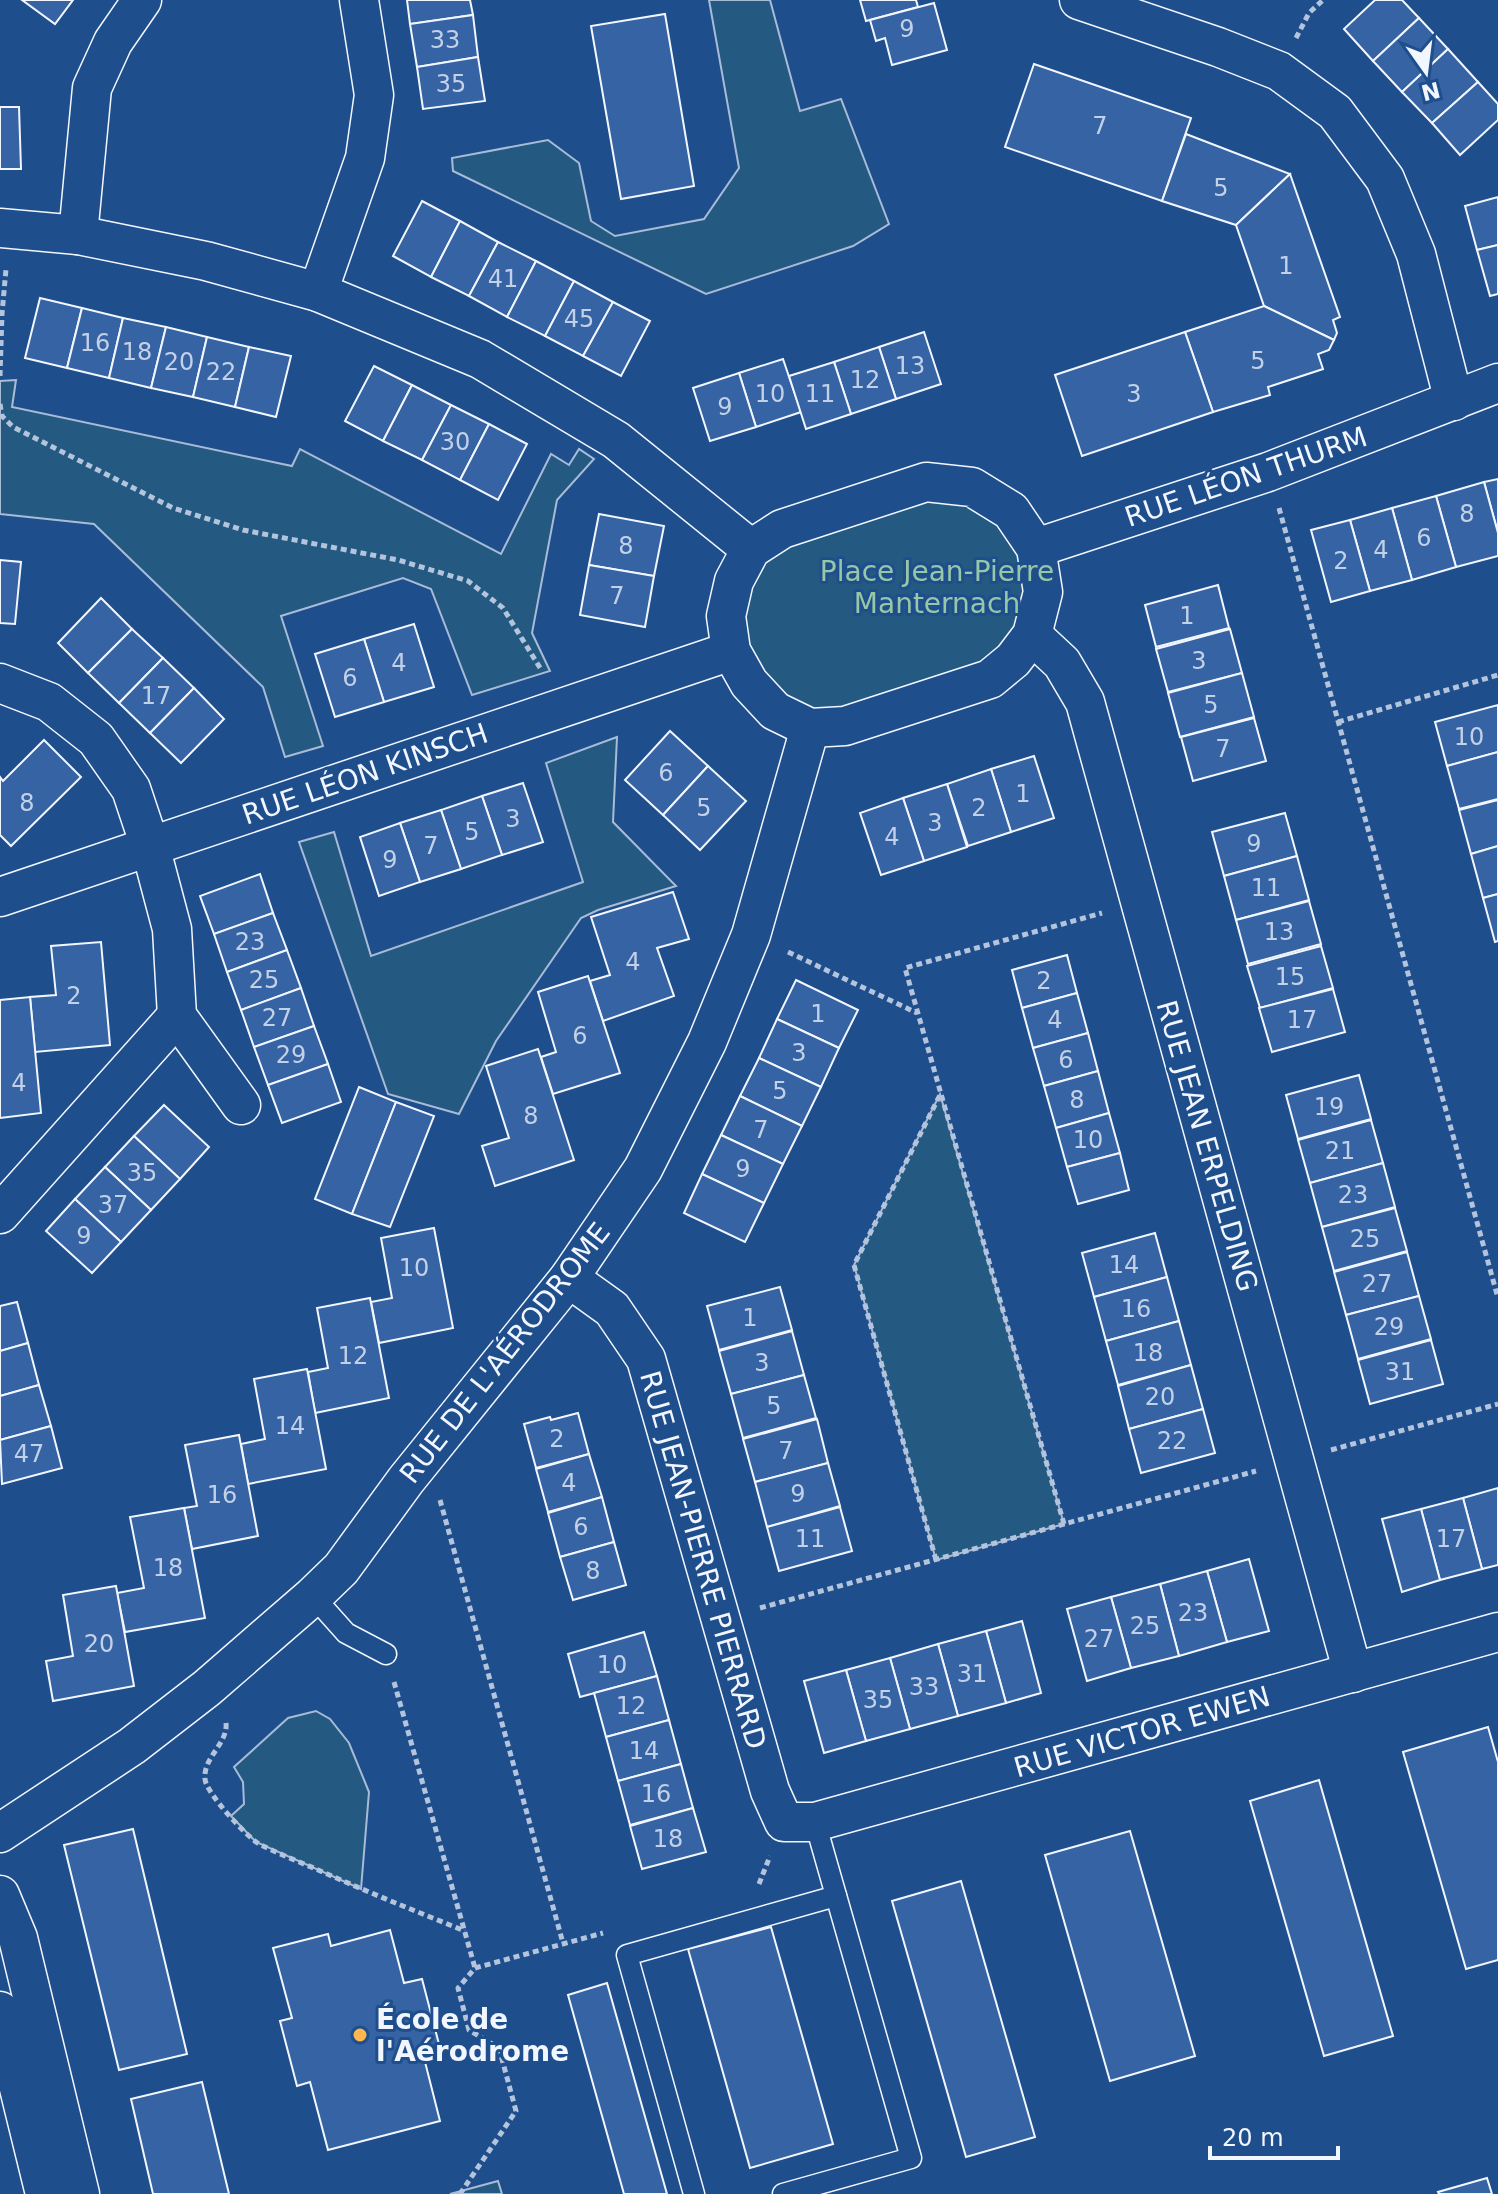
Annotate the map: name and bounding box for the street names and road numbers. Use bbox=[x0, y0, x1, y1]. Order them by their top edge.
street label: RUE LÉON THURM bbox=[1120, 419, 1371, 534]
street label: RUE LÉON KINSCH bbox=[237, 716, 492, 832]
street label: RUE JEAN ERPELDING bbox=[1150, 997, 1264, 1295]
street label: RUE DE L'AÉRODROME bbox=[392, 1216, 617, 1490]
street label: RUE JEAN-PIERRE PIERRARD bbox=[633, 1367, 773, 1753]
street label: RUE VICTOR EWEN bbox=[1010, 1680, 1274, 1784]

